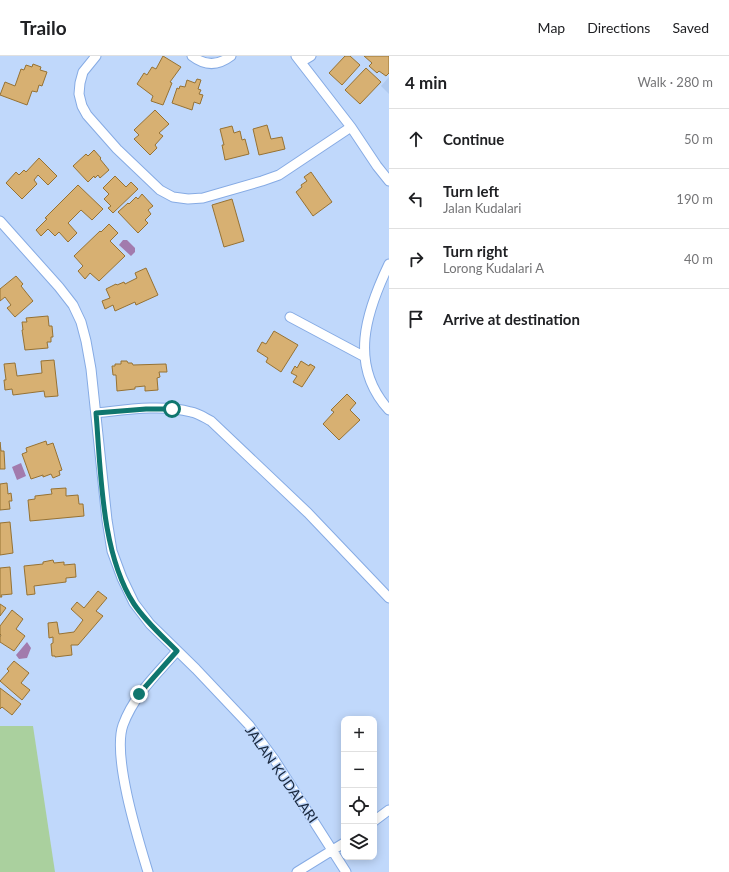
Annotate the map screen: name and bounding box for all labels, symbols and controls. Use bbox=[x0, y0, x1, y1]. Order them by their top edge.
text: Trailo bbox=[20, 16, 67, 39]
text: Map bbox=[538, 19, 565, 36]
text: Directions bbox=[587, 19, 650, 36]
text: Saved bbox=[672, 19, 709, 36]
text: 4 min bbox=[405, 72, 447, 93]
text: Walk · 280 m bbox=[637, 74, 713, 90]
icon: ahead bbox=[405, 128, 427, 150]
text: Continue bbox=[443, 130, 504, 148]
text: 50 m bbox=[684, 131, 713, 147]
text: Turn left bbox=[443, 182, 499, 200]
icon: left bbox=[405, 188, 427, 210]
text: 190 m bbox=[676, 191, 713, 207]
text: Jalan Kudalari bbox=[443, 200, 521, 216]
text: Turn right bbox=[443, 242, 508, 260]
icon: right bbox=[405, 248, 427, 270]
text: 40 m bbox=[684, 251, 713, 267]
text: Lorong Kudalari A bbox=[443, 260, 544, 276]
icon: arrive bbox=[405, 308, 427, 330]
text: Arrive at destination bbox=[443, 310, 580, 328]
route start bbox=[163, 400, 181, 418]
route end bbox=[130, 685, 148, 703]
map controls bbox=[341, 716, 377, 860]
button: + bbox=[341, 716, 377, 752]
street label: JALAN KUDALARI bbox=[242, 722, 322, 826]
button: − bbox=[341, 752, 377, 788]
button: locate bbox=[341, 788, 377, 824]
button: layers bbox=[341, 824, 377, 860]

